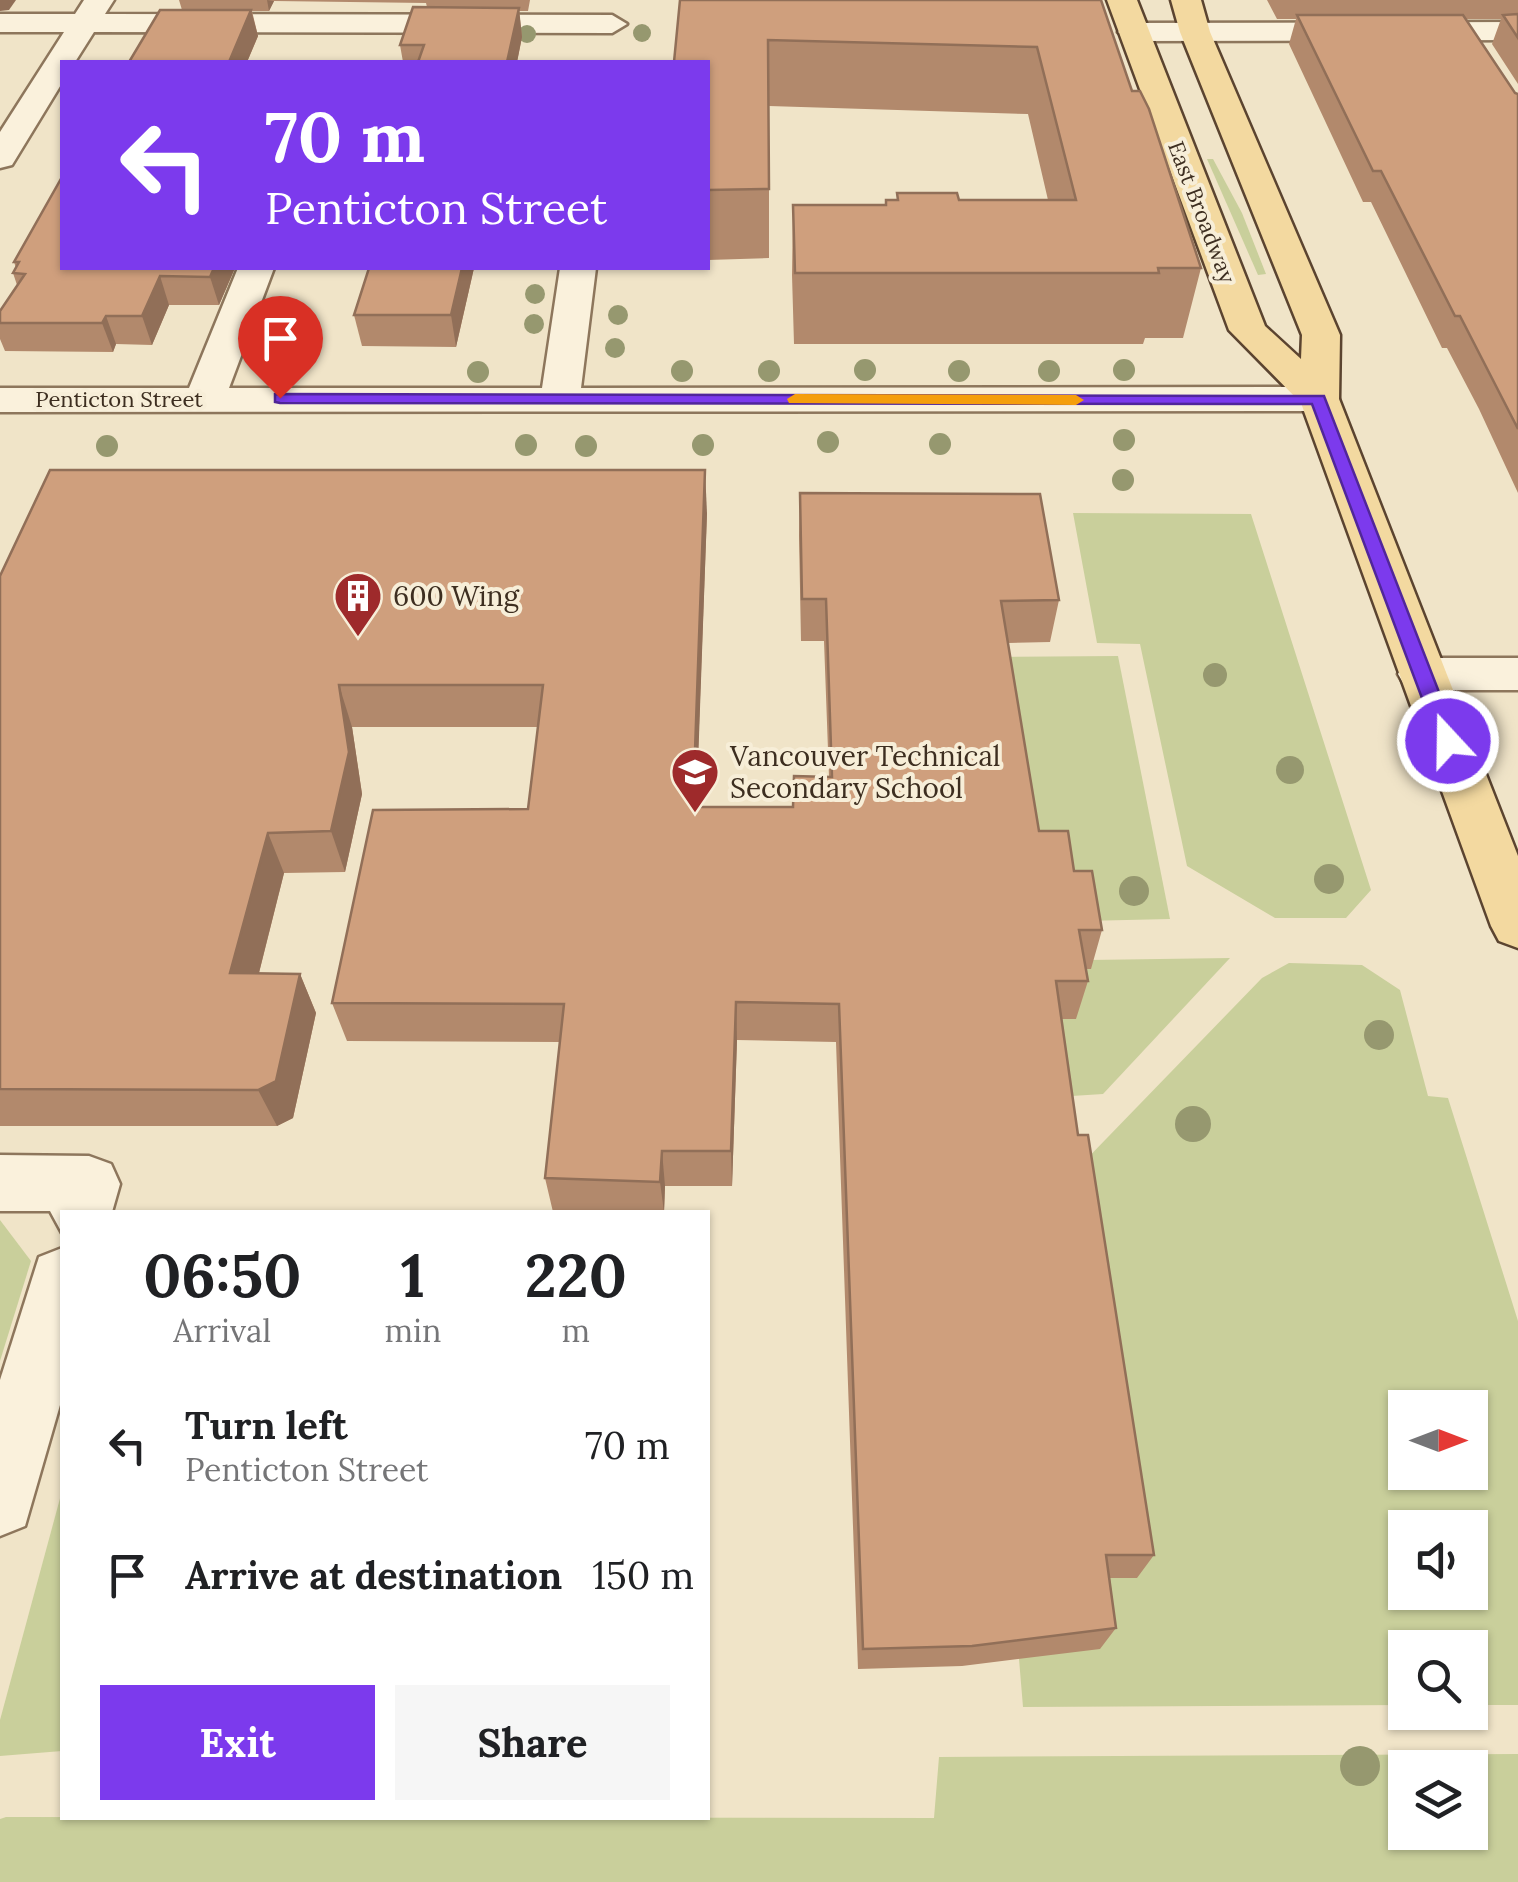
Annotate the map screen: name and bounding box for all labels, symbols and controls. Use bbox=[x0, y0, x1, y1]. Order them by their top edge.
text: 70 m bbox=[265, 92, 425, 181]
icon: left bbox=[100, 100, 230, 230]
street label: East Broadway bbox=[1162, 137, 1242, 287]
text: Penticton Street bbox=[265, 179, 607, 236]
pin bbox=[238, 296, 323, 399]
icon: arrive bbox=[253, 311, 308, 366]
street label: Penticton Street bbox=[35, 385, 203, 413]
building icon: 600 Wing bbox=[332, 570, 384, 638]
place label: 600 Wing bbox=[393, 578, 520, 614]
position arrow bbox=[1396, 689, 1500, 793]
place label: Vancouver Technical Secondary School bbox=[729, 738, 1000, 806]
school or university icon: Vancouver Technical Secondary School bbox=[669, 746, 721, 814]
text: 06:50 bbox=[143, 1237, 301, 1313]
text: 1 bbox=[401, 1237, 425, 1313]
text: 220 bbox=[525, 1237, 627, 1313]
text: Arrival bbox=[173, 1310, 271, 1351]
text: min bbox=[385, 1310, 442, 1351]
text: m bbox=[561, 1310, 590, 1351]
north arrow bbox=[1388, 1390, 1488, 1490]
map controls bbox=[1388, 1390, 1488, 1850]
text: Turn left bbox=[185, 1401, 348, 1449]
icon: left bbox=[100, 1418, 155, 1473]
text: 70 m bbox=[585, 1421, 670, 1469]
text: Penticton Street bbox=[185, 1449, 428, 1490]
button: sound bbox=[1388, 1510, 1488, 1610]
icon: arrive bbox=[100, 1548, 155, 1603]
text: Arrive at destination bbox=[185, 1551, 562, 1599]
text: 150 m bbox=[592, 1551, 694, 1599]
button: search bbox=[1388, 1630, 1488, 1730]
button: Exit bbox=[100, 1685, 375, 1800]
button: Share bbox=[395, 1685, 670, 1800]
button: layers bbox=[1388, 1750, 1488, 1850]

